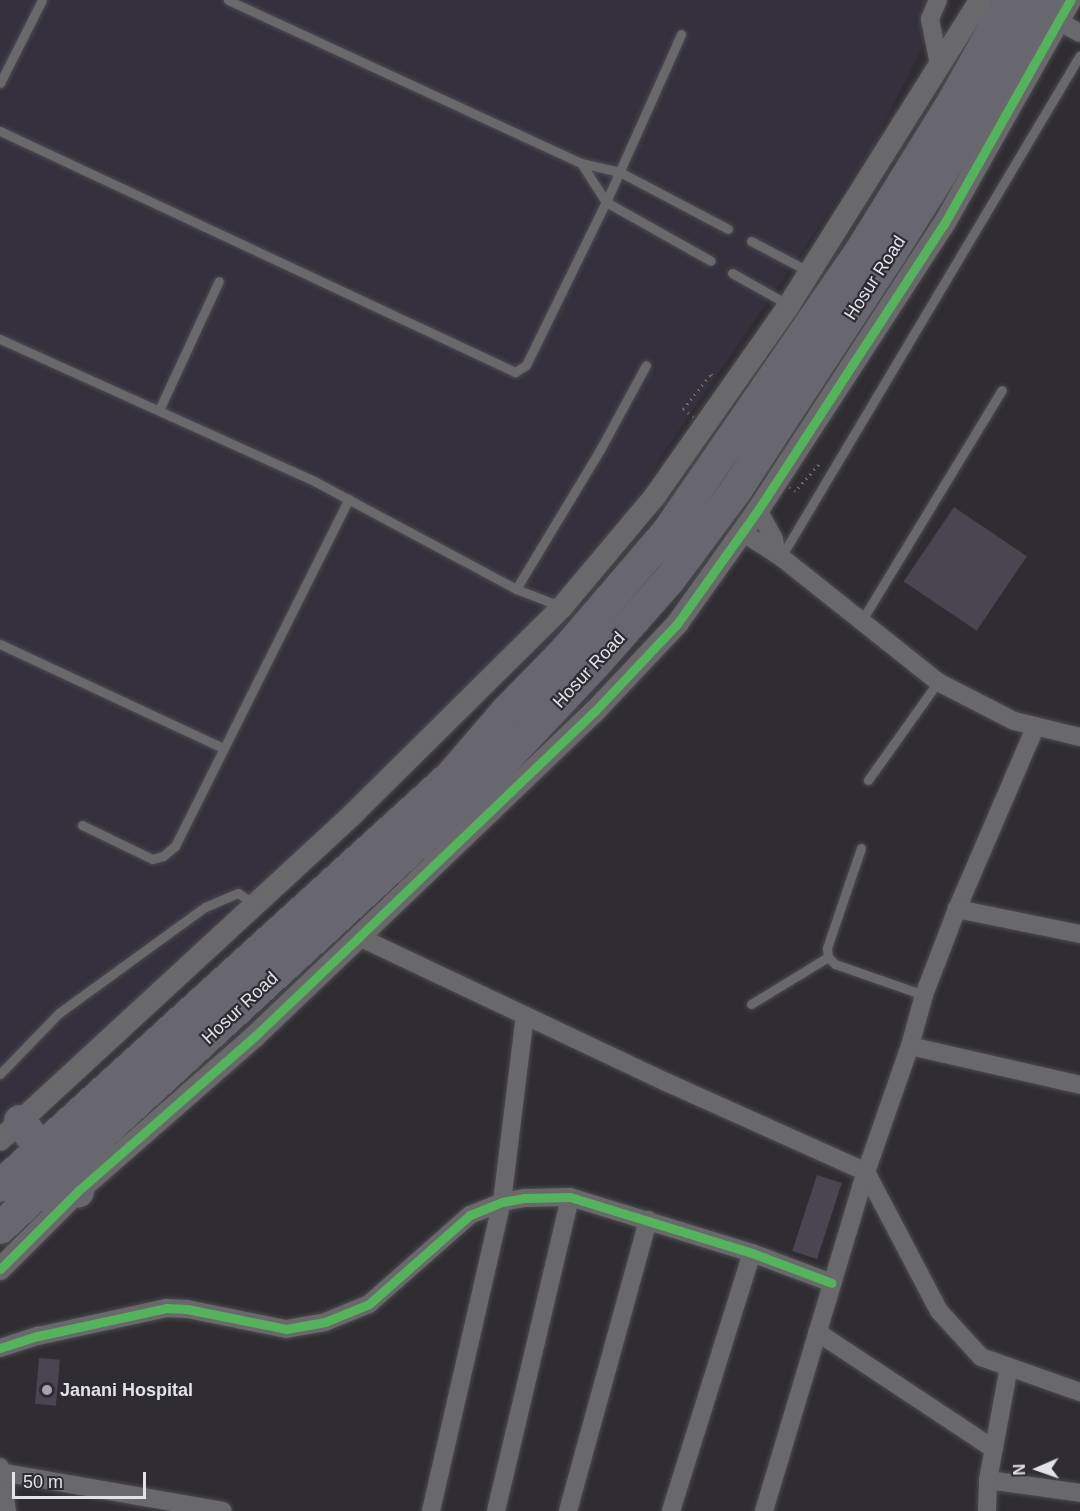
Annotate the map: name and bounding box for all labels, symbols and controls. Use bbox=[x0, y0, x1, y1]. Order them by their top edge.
street label: Hosur Road bbox=[840, 232, 910, 324]
street label: Hosur Road bbox=[548, 628, 630, 712]
street label: Hosur Road bbox=[198, 967, 282, 1049]
place label: Janani Hospital bbox=[60, 1379, 193, 1401]
marker: Janani Hospital bbox=[38, 1381, 56, 1399]
north arrow bbox=[1008, 1439, 1068, 1499]
scale bar bbox=[15, 1460, 148, 1498]
text: N bbox=[1011, 1464, 1028, 1476]
text: 50 m bbox=[23, 1472, 63, 1492]

